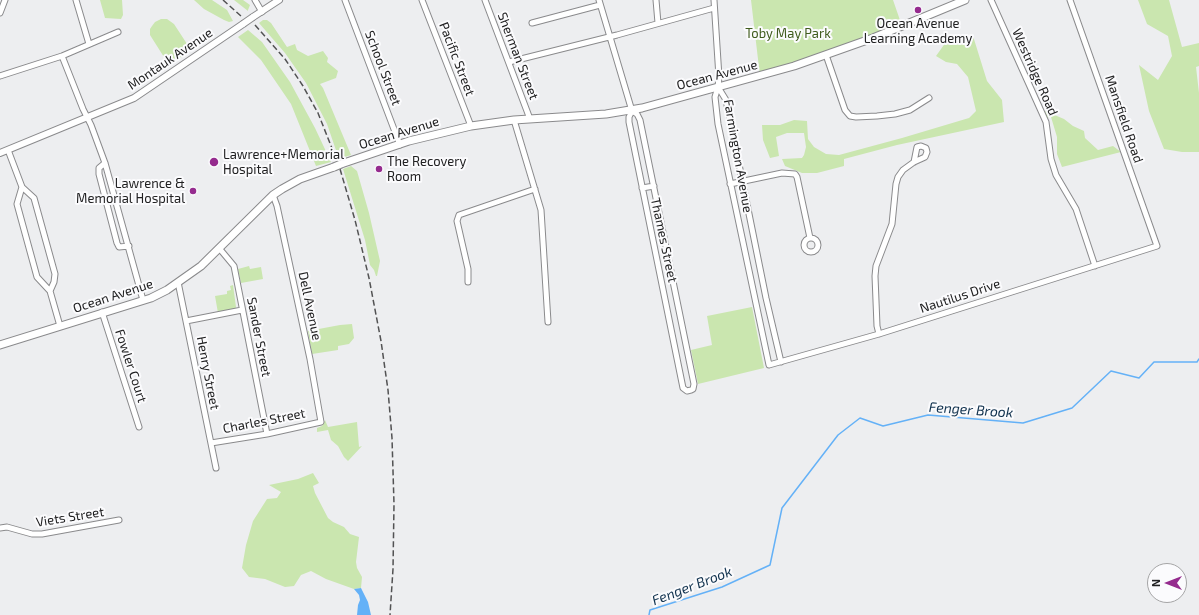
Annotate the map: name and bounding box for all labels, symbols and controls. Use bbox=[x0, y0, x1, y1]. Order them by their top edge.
marker: Ocean Avenue Learning Academy bbox=[913, 5, 923, 15]
street label: Sherman Street bbox=[494, 10, 542, 102]
place label: Ocean Avenue Learning Academy bbox=[864, 16, 972, 47]
street label: Pacific Street bbox=[436, 20, 478, 98]
street label: Montauk Avenue bbox=[125, 25, 215, 93]
park label: Toby May Park bbox=[745, 26, 831, 42]
street label: Westridge Road bbox=[1009, 26, 1061, 118]
street label: School Street bbox=[362, 28, 404, 108]
street label: Ocean Avenue bbox=[675, 57, 759, 93]
street label: Mansfield Road bbox=[1102, 73, 1146, 165]
street label: Farmington Avenue bbox=[720, 98, 756, 214]
street label: Ocean Avenue bbox=[357, 113, 441, 153]
place label: Lawrence+Memorial Hospital bbox=[223, 147, 344, 178]
place label: The Recovery Room bbox=[387, 154, 466, 185]
marker: Lawrence+Memorial Hospital bbox=[208, 156, 220, 168]
marker: The Recovery Room bbox=[374, 164, 384, 174]
place label: Lawrence & Memorial Hospital bbox=[76, 176, 185, 207]
marker: Lawrence & Memorial Hospital bbox=[188, 186, 198, 196]
street label: Thames Street bbox=[647, 196, 681, 284]
street label: Dell Avenue bbox=[295, 270, 325, 342]
street label: Ocean Avenue bbox=[71, 276, 155, 316]
street label: Nautilus Drive bbox=[918, 276, 1002, 316]
street label: Sander Street bbox=[244, 296, 274, 378]
street label: Fowler Court bbox=[112, 327, 150, 405]
street label: Henry Street bbox=[193, 335, 223, 411]
water label: Fenger Brook bbox=[928, 399, 1014, 421]
street label: Charles Street bbox=[221, 405, 307, 437]
street label: Viets Street bbox=[35, 504, 105, 530]
water label: Fenger Brook bbox=[650, 563, 734, 609]
north arrow bbox=[1147, 563, 1187, 603]
text: N bbox=[1149, 579, 1162, 587]

